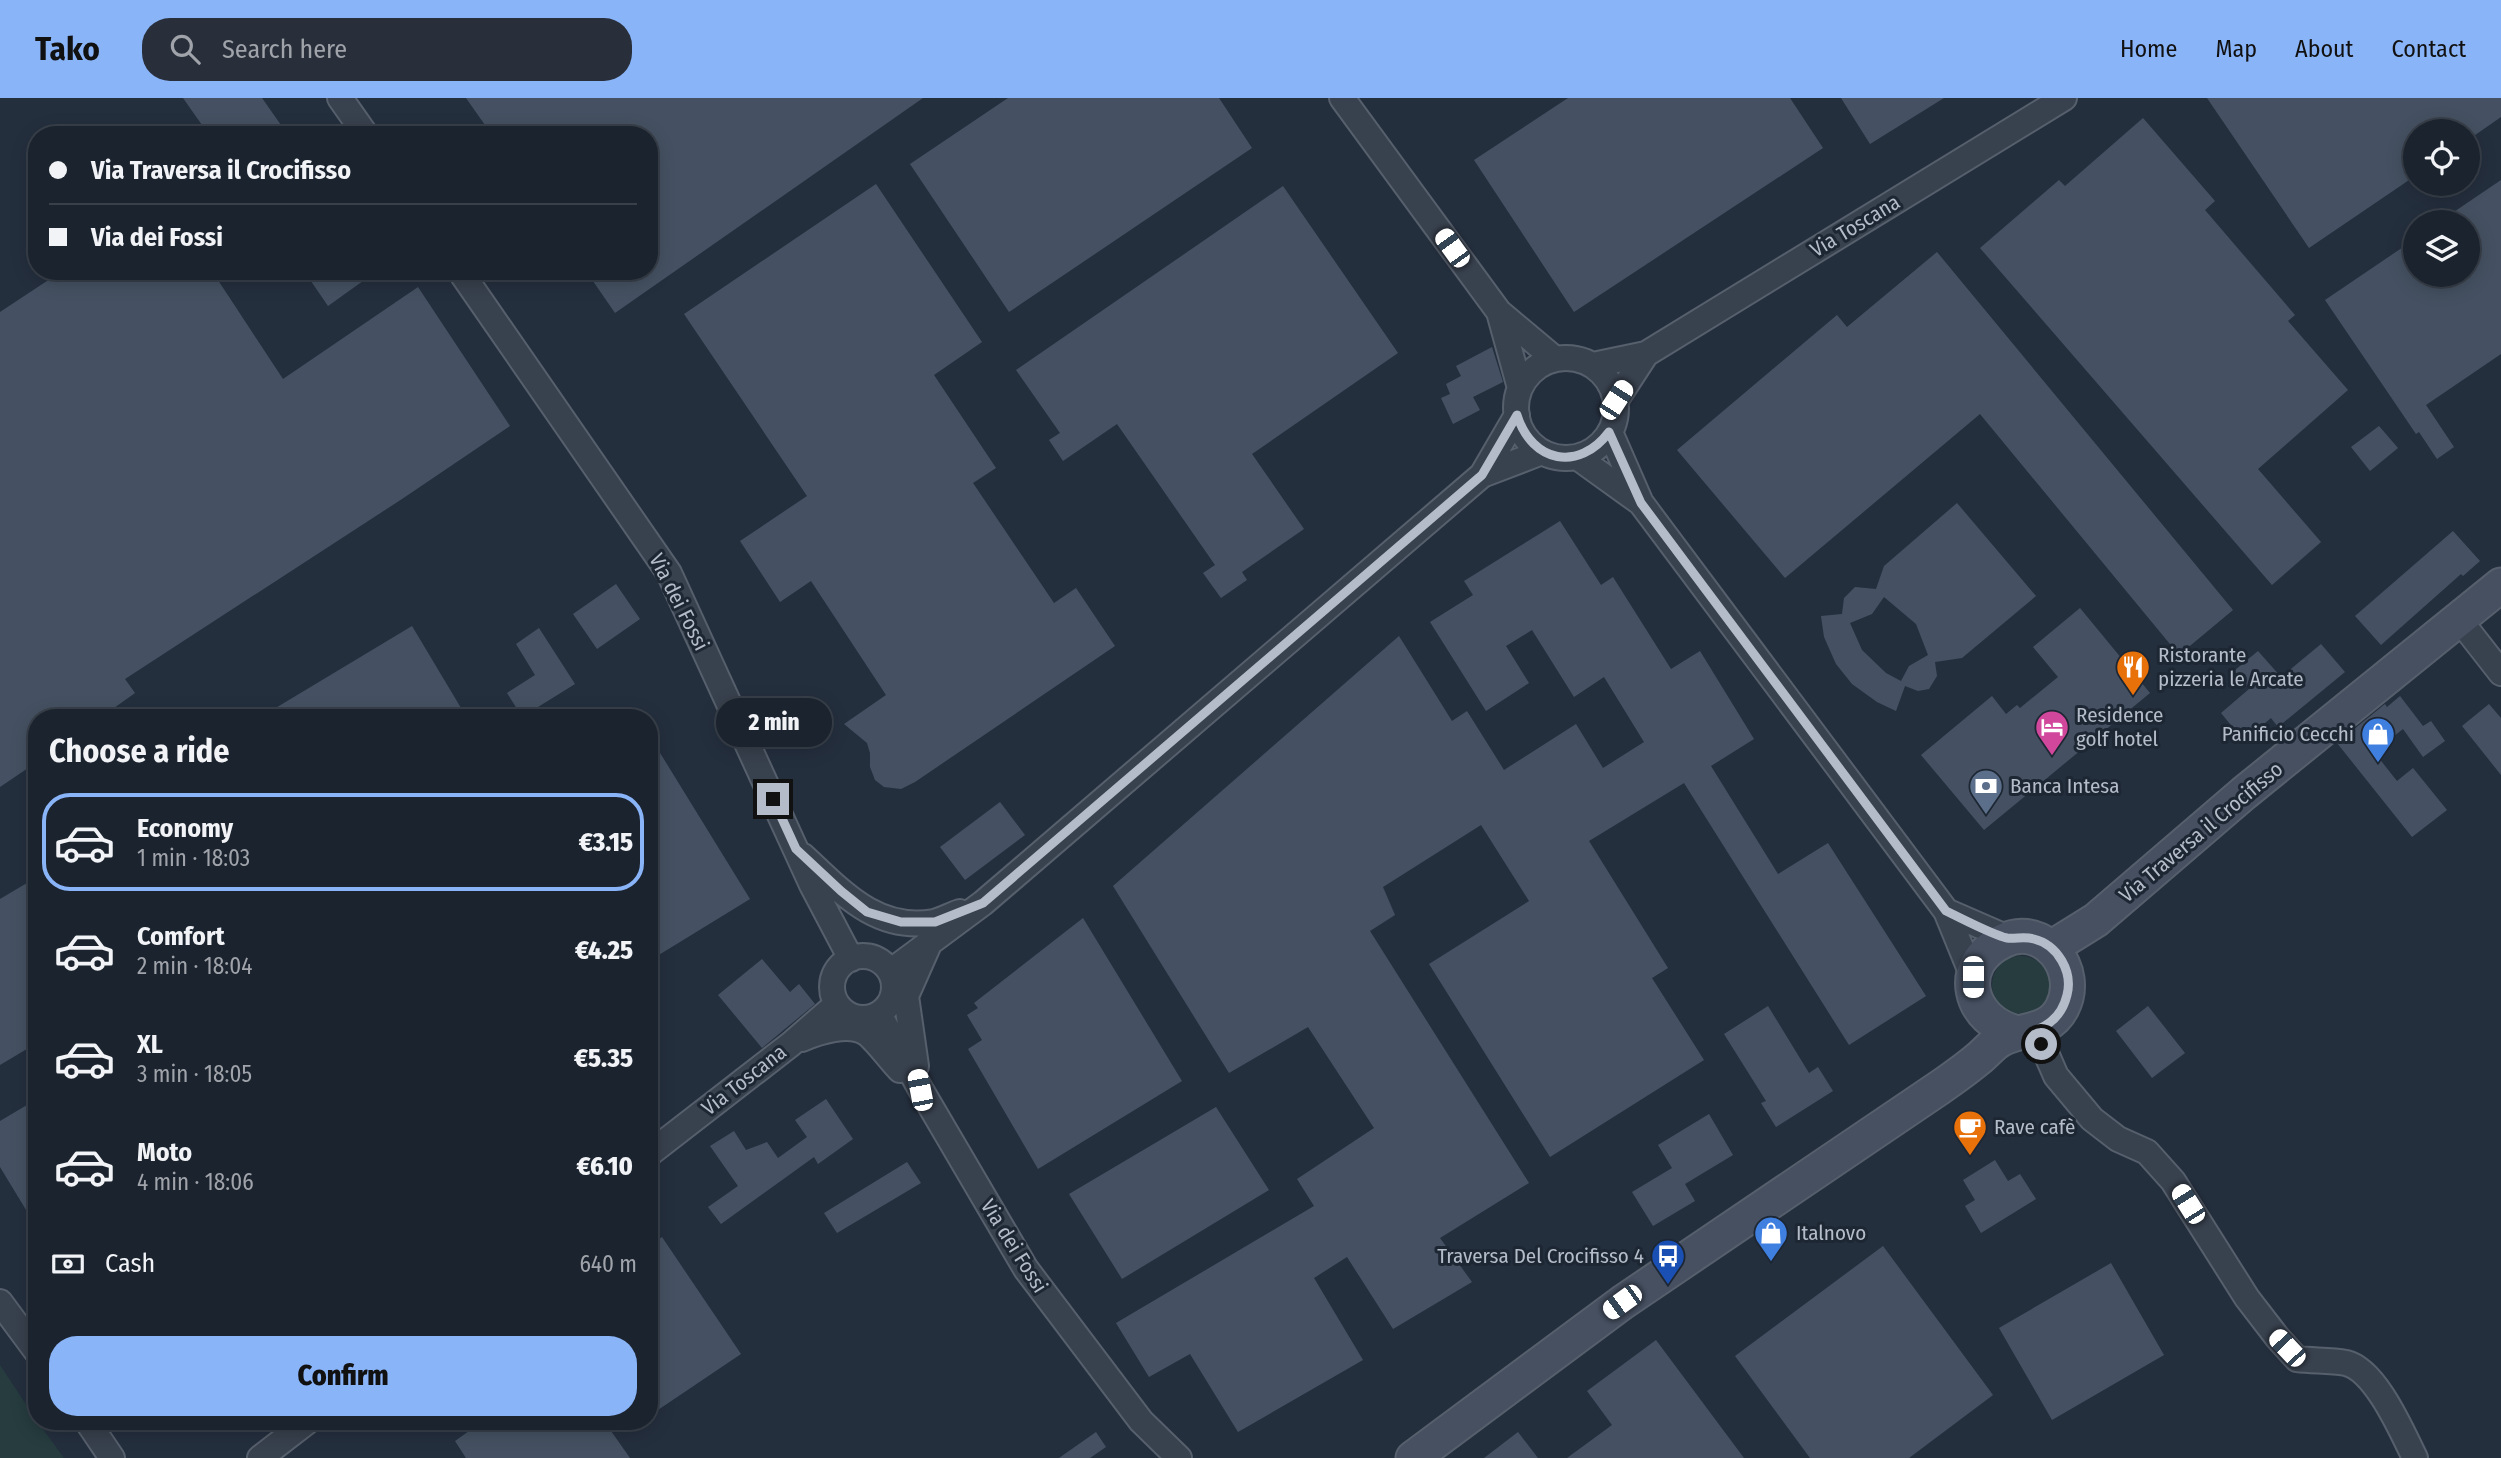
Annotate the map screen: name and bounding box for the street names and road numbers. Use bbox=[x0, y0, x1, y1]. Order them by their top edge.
street label: Via Toscana bbox=[1805, 189, 1905, 263]
street label: Via dei Fossi bbox=[643, 549, 715, 655]
street label: Via Traversa il Crocifisso bbox=[2114, 756, 2288, 908]
street label: Via Toscana bbox=[697, 1039, 791, 1121]
street label: Via dei Fossi bbox=[975, 1194, 1053, 1298]

